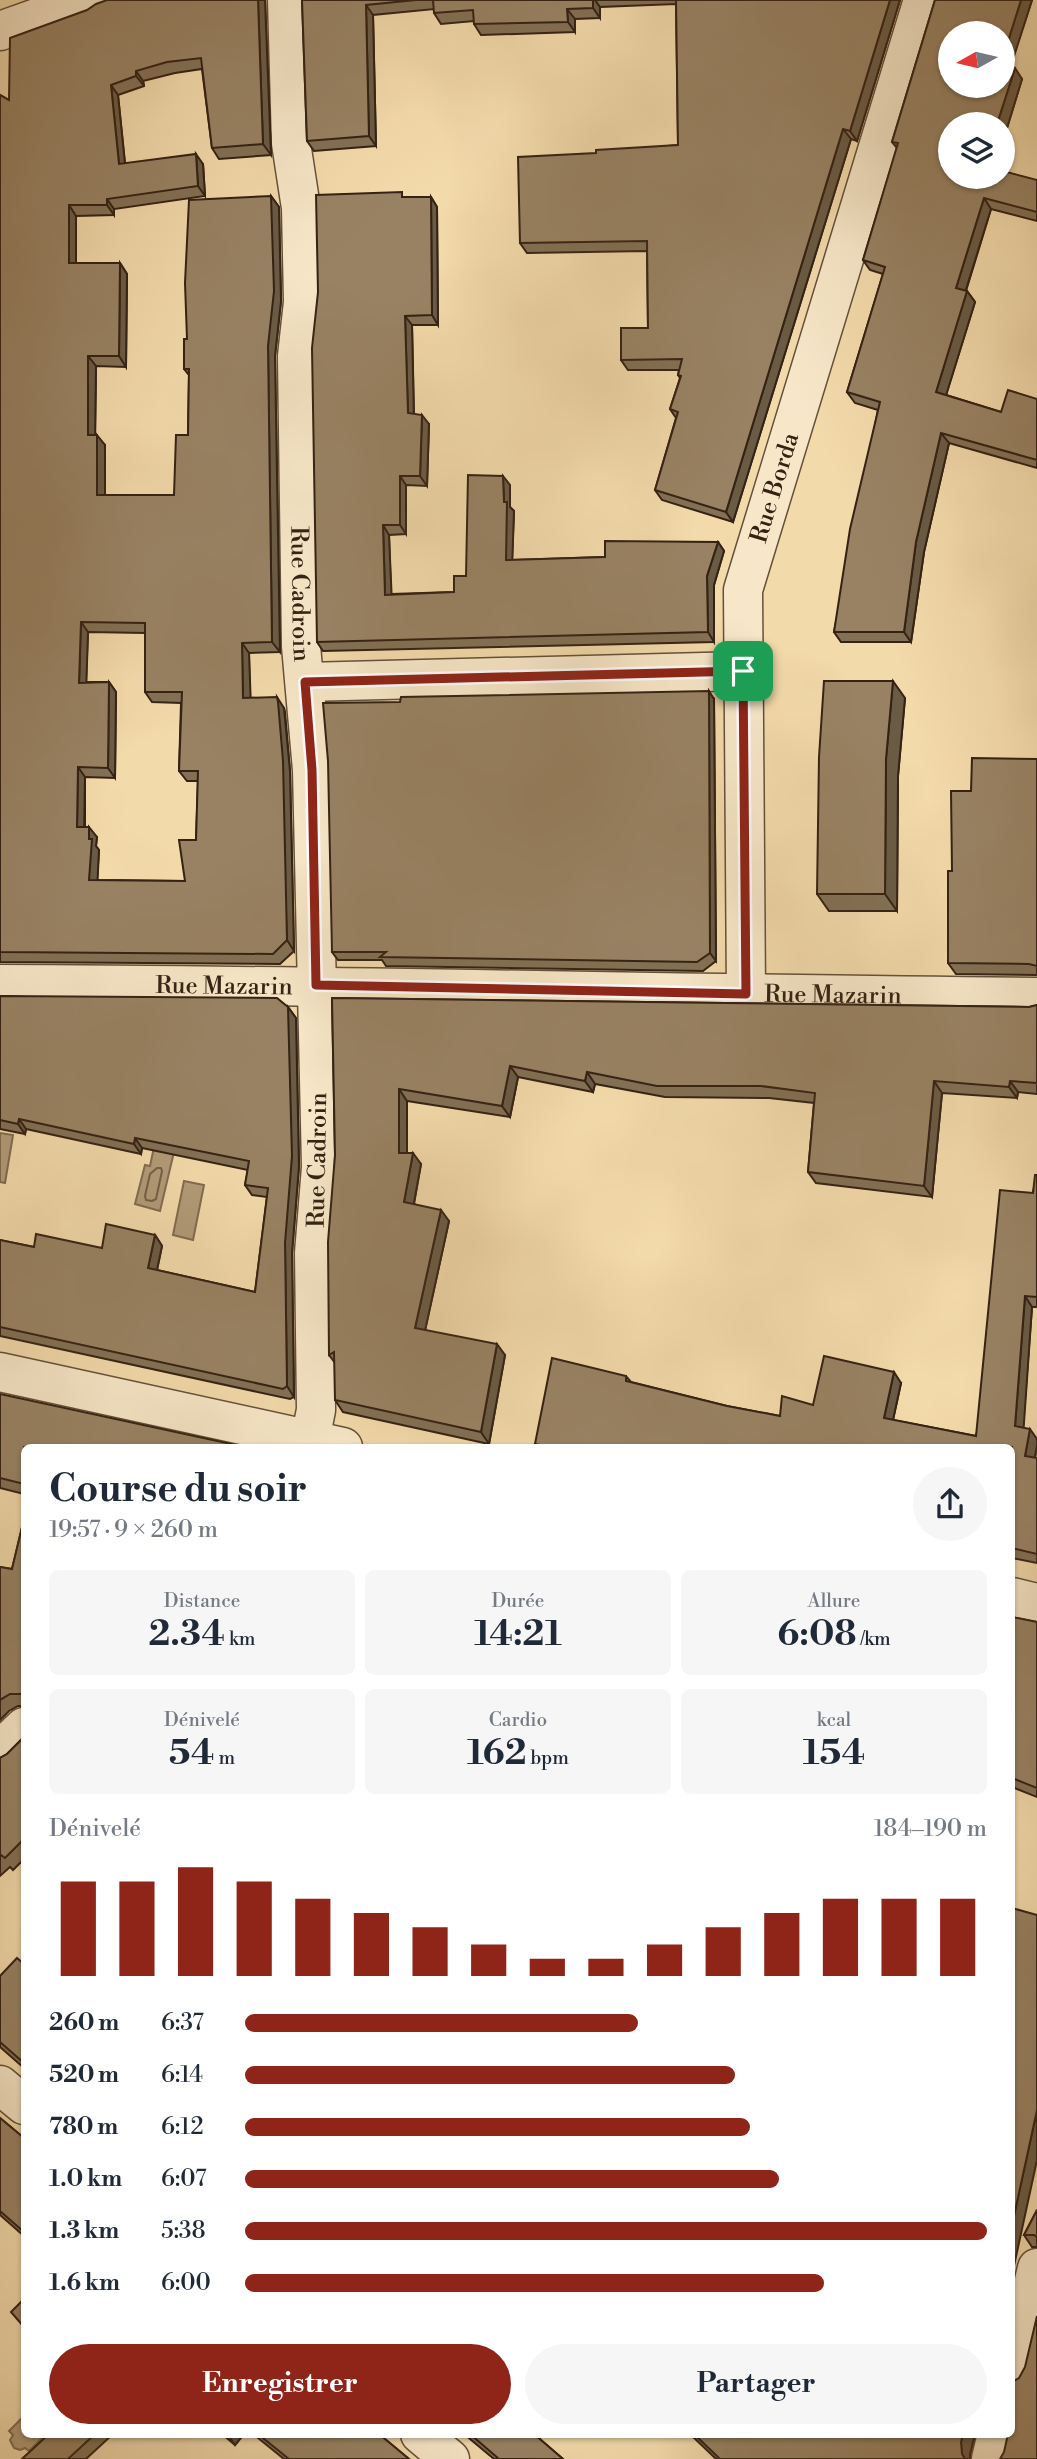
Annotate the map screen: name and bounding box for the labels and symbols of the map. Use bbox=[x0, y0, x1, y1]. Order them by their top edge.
north arrow bbox=[938, 21, 1015, 98]
street label: Rue Borda bbox=[744, 428, 806, 547]
street label: Rue Cadroin bbox=[283, 526, 316, 663]
pin bbox=[713, 641, 773, 701]
street label: Rue Mazarin bbox=[155, 971, 293, 1002]
street label: Rue Mazarin bbox=[764, 980, 902, 1012]
street label: Rue Cadroin bbox=[302, 1092, 334, 1228]

